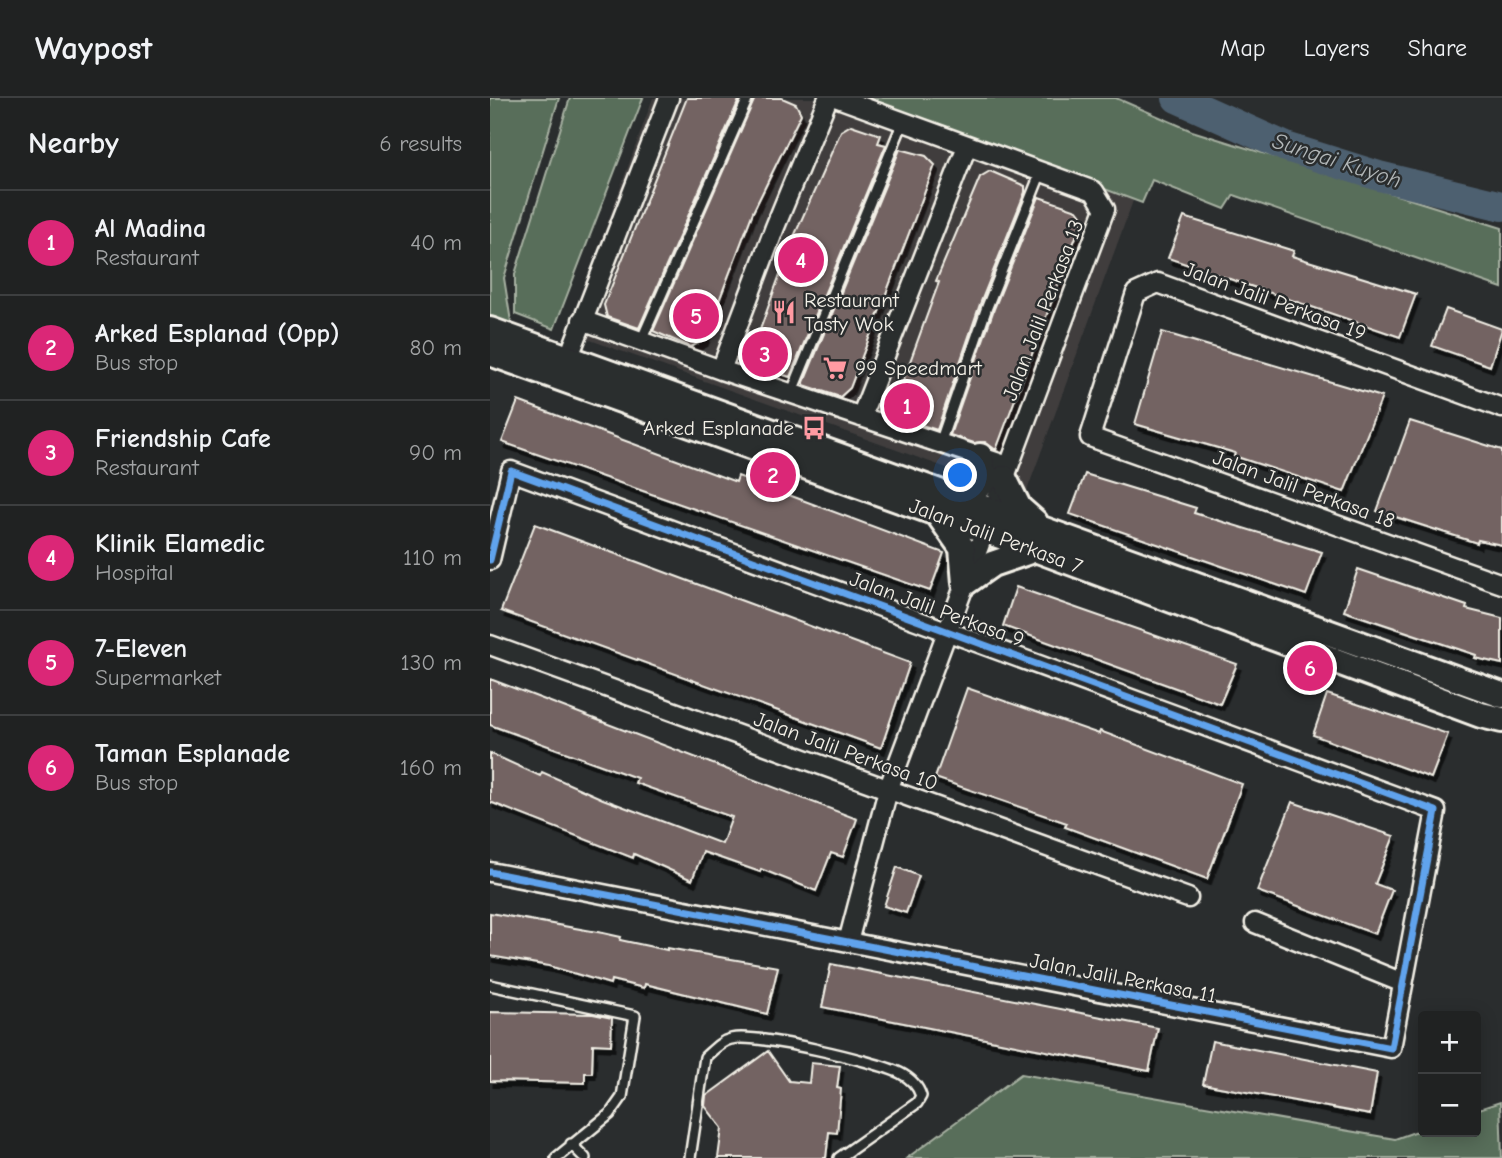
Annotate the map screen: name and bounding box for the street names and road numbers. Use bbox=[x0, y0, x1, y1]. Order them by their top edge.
street label: Jalan Jalil Perkasa 13 bbox=[997, 216, 1089, 404]
street label: Jalan Jalil Perkasa 19 bbox=[1181, 257, 1369, 345]
street label: Jalan Jalil Perkasa 18 bbox=[1210, 445, 1398, 533]
street label: Jalan Jalil Perkasa 7 bbox=[906, 493, 1086, 579]
street label: Jalan Jalil Perkasa 9 bbox=[846, 566, 1028, 652]
street label: Jalan Jalil Perkasa 10 bbox=[751, 707, 941, 795]
street label: Jalan Jalil Perkasa 11 bbox=[1028, 948, 1218, 1008]

